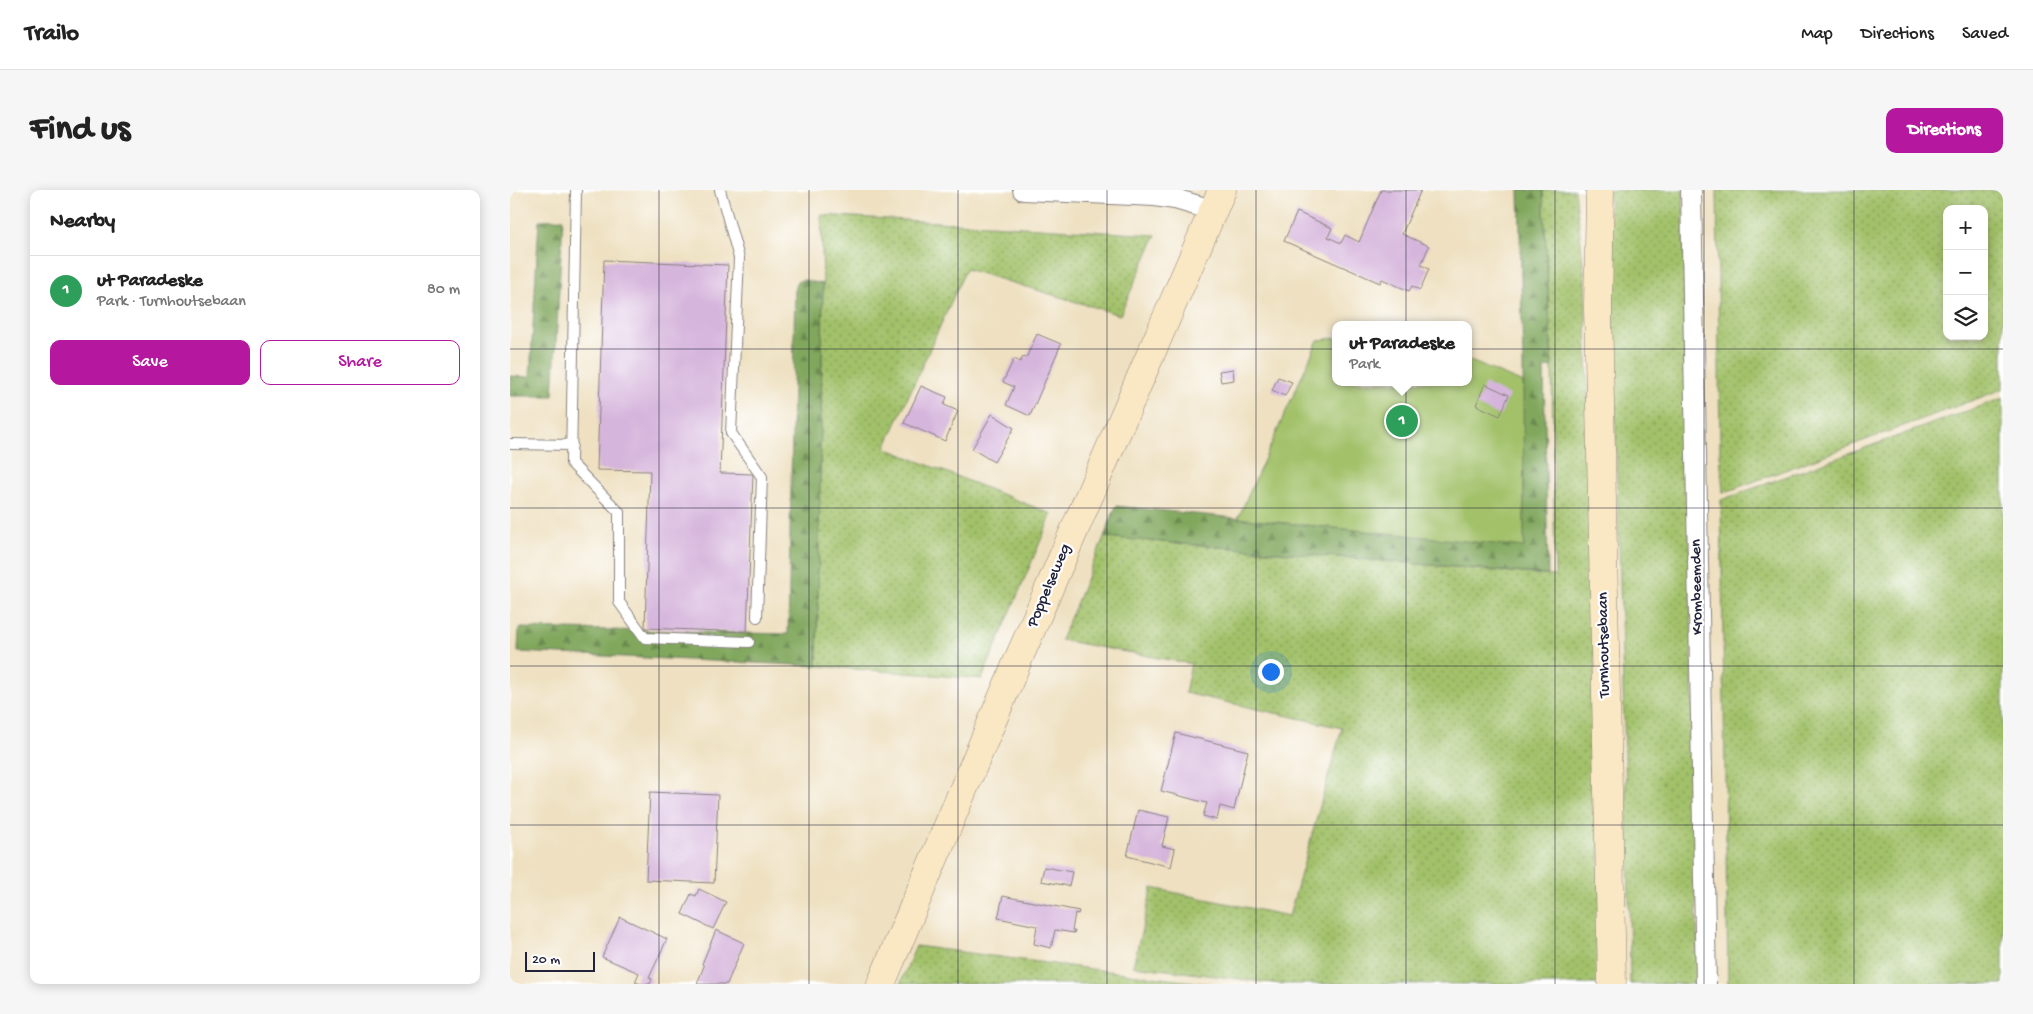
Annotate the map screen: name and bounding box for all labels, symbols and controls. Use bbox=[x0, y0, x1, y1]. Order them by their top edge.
text: Trailo bbox=[25, 20, 79, 49]
text: Map bbox=[1801, 24, 1833, 45]
text: Directions bbox=[1861, 24, 1934, 45]
text: Saved bbox=[1962, 24, 2008, 45]
button: Directions bbox=[1886, 108, 2003, 153]
text: Find us bbox=[30, 110, 130, 151]
map controls bbox=[1943, 205, 1988, 340]
button: + bbox=[1943, 205, 1988, 250]
text: Nearby bbox=[50, 210, 115, 235]
button: − bbox=[1943, 250, 1988, 295]
text: ut Paradeske bbox=[97, 270, 203, 293]
text: 1 bbox=[63, 281, 69, 300]
text: 80 m bbox=[427, 281, 460, 300]
text: Park · Turnhoutsebaan bbox=[97, 293, 246, 312]
button: layers bbox=[1943, 295, 1988, 340]
popup bbox=[1332, 321, 1472, 386]
text: ut Paradeske bbox=[1349, 333, 1455, 356]
button: Save bbox=[50, 340, 250, 385]
button: Share bbox=[260, 340, 460, 385]
text: Park bbox=[1349, 356, 1380, 375]
pin: 1 bbox=[1386, 402, 1418, 440]
street label: Krombeemden bbox=[1688, 539, 1708, 635]
street label: Poppelseweg bbox=[1024, 542, 1076, 631]
street label: Turnhoutsebaan bbox=[1595, 592, 1615, 699]
your location bbox=[1258, 659, 1284, 685]
scale bar bbox=[525, 949, 595, 972]
text: 20 m bbox=[532, 952, 560, 969]

